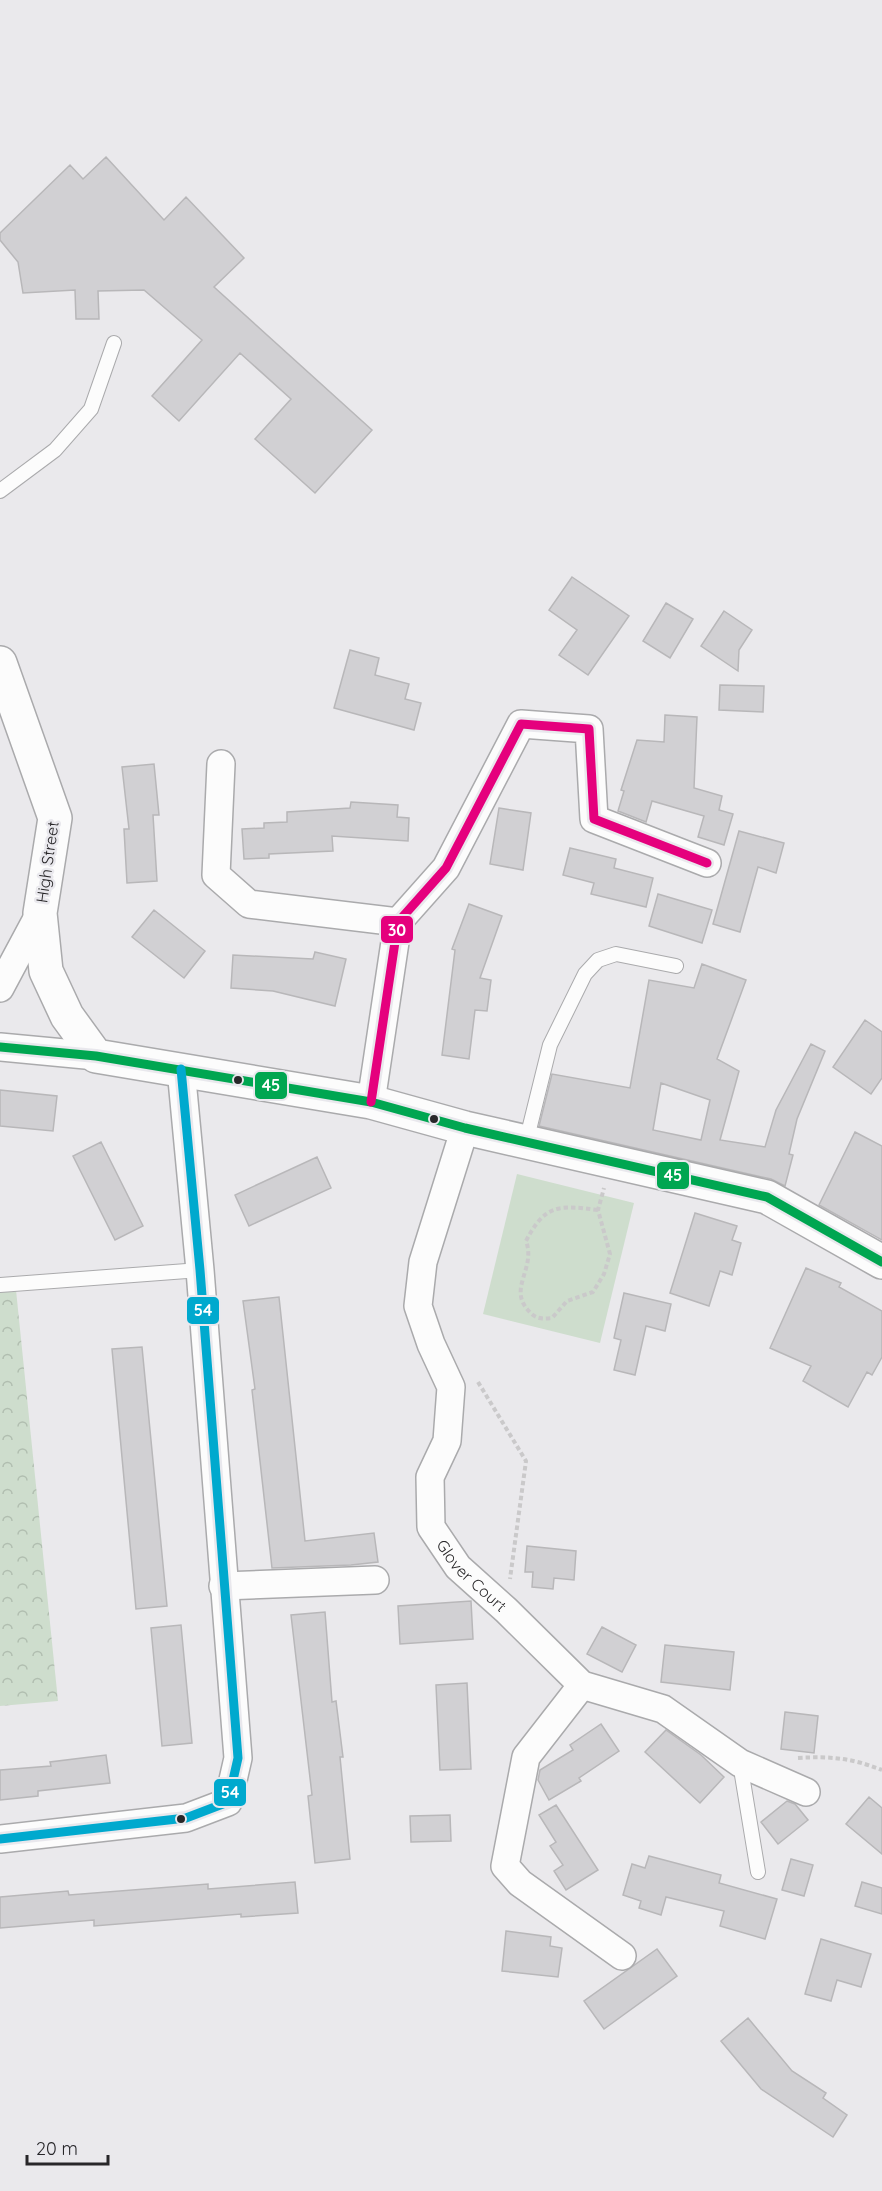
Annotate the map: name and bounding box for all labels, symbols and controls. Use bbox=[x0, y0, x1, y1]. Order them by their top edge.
street label: High Street bbox=[31, 820, 63, 904]
line badge: 30 bbox=[380, 915, 414, 944]
text: 30 bbox=[388, 920, 406, 940]
line badge: 45 bbox=[254, 1071, 288, 1100]
unlabelled marker bbox=[232, 1074, 244, 1086]
text: 45 bbox=[262, 1075, 280, 1095]
unlabelled marker bbox=[428, 1113, 440, 1125]
line badge: 45 bbox=[656, 1161, 690, 1190]
text: 45 bbox=[664, 1165, 682, 1185]
line badge: 54 bbox=[186, 1296, 220, 1325]
text: 54 bbox=[194, 1300, 213, 1320]
street label: Glover Court bbox=[432, 1536, 511, 1616]
line badge: 54 bbox=[213, 1778, 247, 1807]
text: 54 bbox=[221, 1782, 240, 1802]
unlabelled marker bbox=[175, 1813, 187, 1825]
scale bar bbox=[27, 2128, 108, 2166]
text: 20 m bbox=[36, 2137, 78, 2160]

